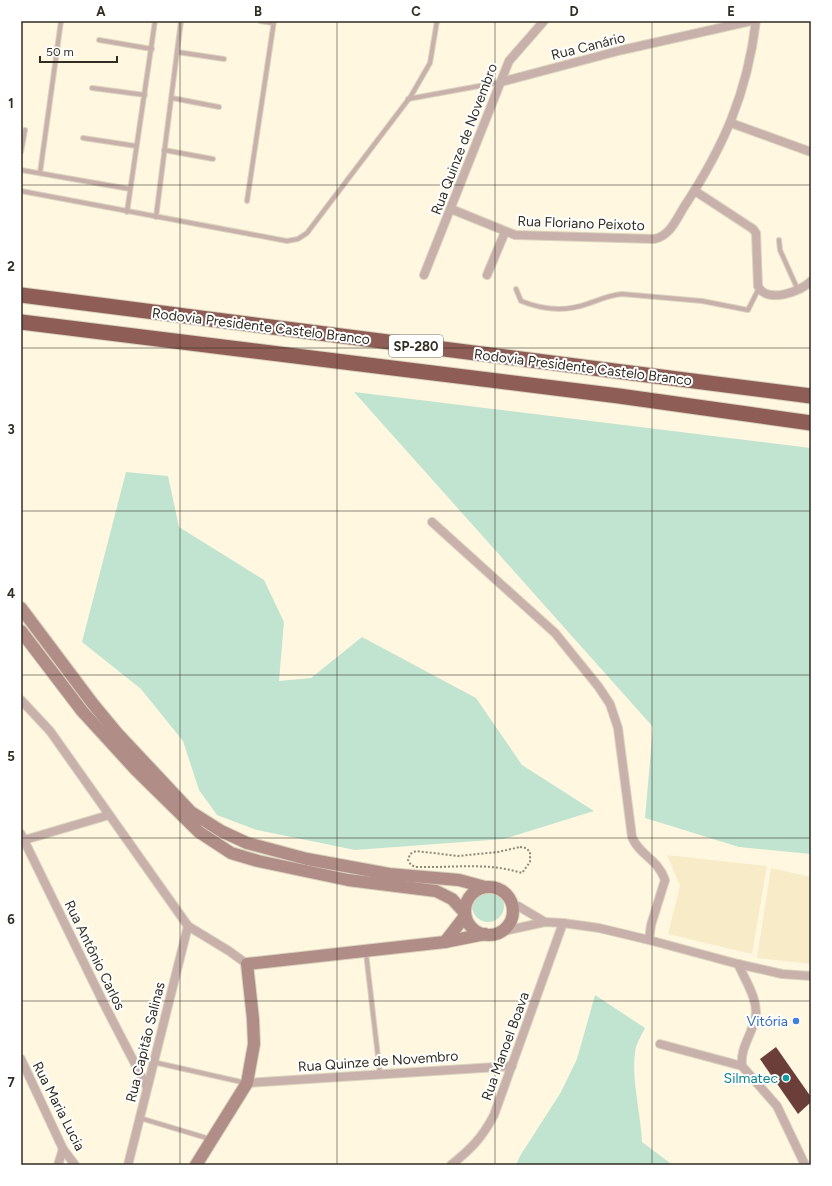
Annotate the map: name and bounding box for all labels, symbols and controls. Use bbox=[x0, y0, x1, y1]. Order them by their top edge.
text: A bbox=[96, 4, 106, 19]
text: B bbox=[254, 4, 262, 19]
text: C bbox=[411, 4, 421, 19]
text: D bbox=[569, 4, 579, 19]
text: E bbox=[727, 4, 735, 19]
street label: Rua Canário bbox=[549, 29, 627, 64]
scale bar bbox=[40, 38, 117, 64]
text: 50 m bbox=[46, 45, 74, 59]
street label: Rua Quinze de Novembro bbox=[428, 61, 501, 217]
text: 1 bbox=[8, 96, 14, 111]
street label: Rua Floriano Peixoto bbox=[517, 213, 645, 234]
text: 2 bbox=[7, 259, 15, 274]
street label: Rodovia Presidente Castelo Branco bbox=[151, 305, 371, 348]
road number: SP-280 bbox=[389, 335, 443, 357]
street label: Rodovia Presidente Castelo Branco bbox=[473, 346, 693, 389]
text: 3 bbox=[7, 422, 15, 437]
text: 4 bbox=[7, 586, 15, 601]
text: 5 bbox=[7, 749, 15, 764]
street label: Rua Antônio Carlos bbox=[61, 897, 129, 1013]
text: 6 bbox=[7, 912, 15, 927]
street label: Rua Capitão Salinas bbox=[122, 980, 169, 1104]
street label: Rua Manoel Boava bbox=[478, 990, 533, 1103]
place label: Vitória bbox=[747, 1013, 788, 1030]
marker: Vitória bbox=[791, 1016, 801, 1026]
street label: Rua Quinze de Novembro bbox=[297, 1047, 459, 1076]
street label: Rua Maria Lucia bbox=[29, 1059, 88, 1154]
place label: Silmatec bbox=[724, 1070, 778, 1087]
marker: Silmatec bbox=[781, 1073, 791, 1083]
text: 7 bbox=[7, 1075, 15, 1090]

